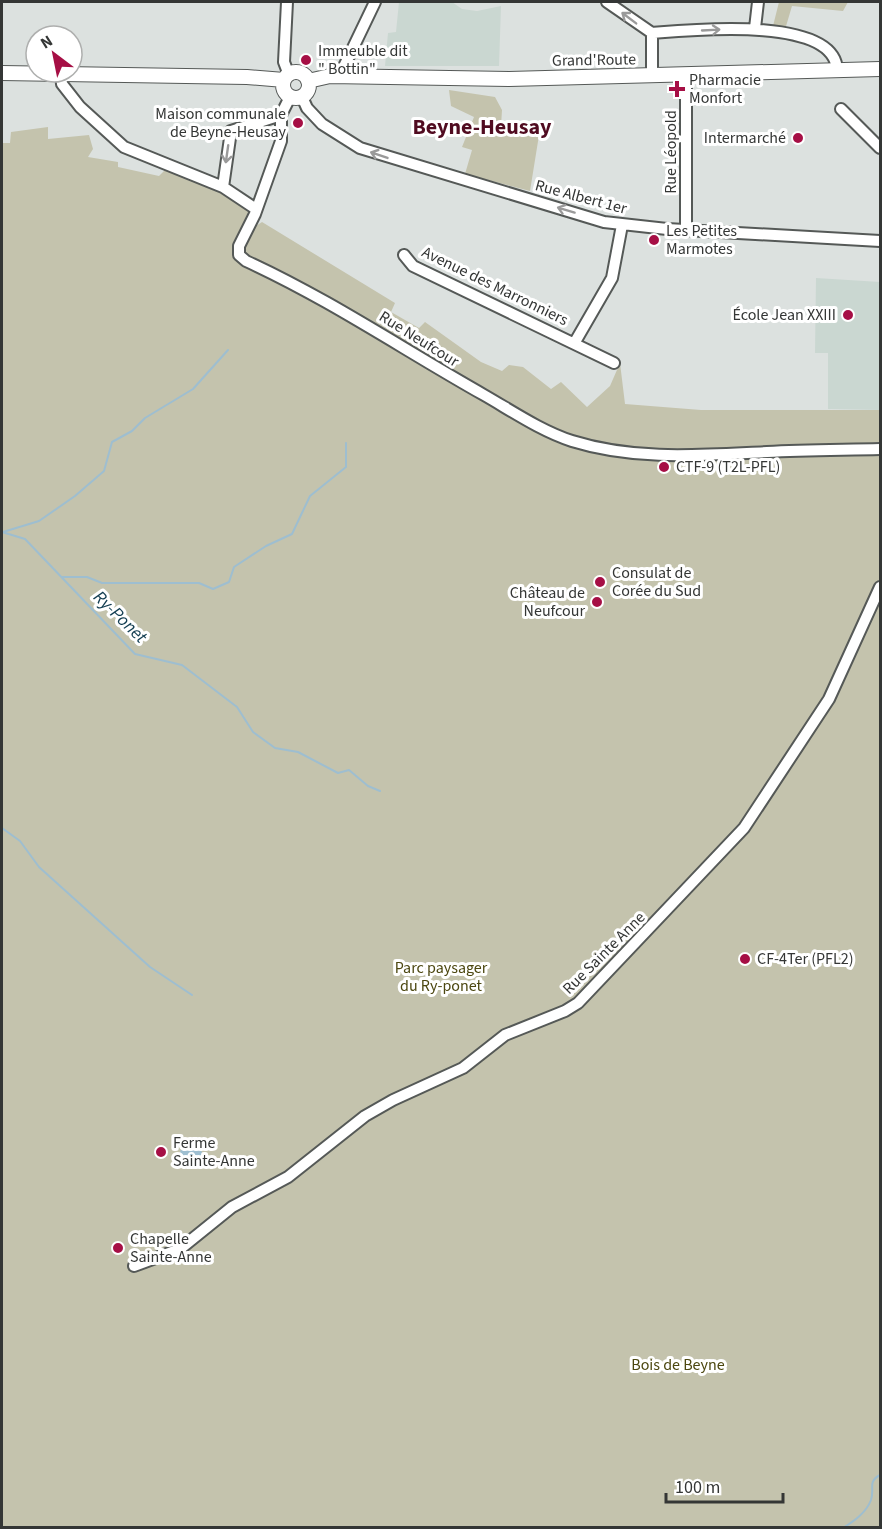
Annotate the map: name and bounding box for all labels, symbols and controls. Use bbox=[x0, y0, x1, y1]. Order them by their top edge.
one-way arrow bbox=[622, 12, 638, 24]
north arrow bbox=[24, 24, 84, 84]
one-way arrow bbox=[700, 24, 720, 35]
text: N bbox=[36, 30, 57, 54]
place label: Immeuble dit " Bottin" bbox=[318, 40, 408, 80]
street label: Grand'Route bbox=[552, 48, 636, 72]
marker: Immeuble dit " Bottin" bbox=[299, 53, 313, 67]
place label: Pharmacie Monfort bbox=[689, 69, 761, 109]
marker: Pharmacie Monfort bbox=[670, 82, 684, 96]
place label: Maison communale de Beyne-Heusay bbox=[155, 103, 287, 143]
street label: Rue Léopold bbox=[660, 110, 682, 194]
district label: Beyne-Heusay bbox=[412, 111, 552, 143]
marker: Maison communale de Beyne-Heusay bbox=[291, 116, 305, 130]
place label: Intermarché bbox=[704, 127, 786, 149]
marker: Intermarché bbox=[791, 131, 805, 145]
one-way arrow bbox=[222, 143, 233, 163]
one-way arrow bbox=[370, 149, 389, 160]
street label: Rue Albert 1er bbox=[533, 174, 630, 220]
one-way arrow bbox=[557, 204, 576, 215]
place label: Les Petites Marmotes bbox=[666, 220, 737, 260]
marker: Les Petites Marmotes bbox=[647, 233, 661, 247]
street label: Avenue des Marronniers bbox=[418, 241, 572, 331]
place label: École Jean XXIII bbox=[732, 304, 836, 326]
street label: Rue Neufcour bbox=[375, 306, 464, 372]
marker: École Jean XXIII bbox=[841, 308, 855, 322]
place label: CTF-9 (T2L-PFL) bbox=[676, 456, 780, 478]
marker: CTF-9 (T2L-PFL) bbox=[657, 460, 671, 474]
place label: Consulat de Corée du Sud bbox=[612, 562, 701, 602]
marker: Consulat de Corée du Sud bbox=[593, 575, 607, 589]
place label: Château de Neufcour bbox=[510, 582, 585, 622]
water label: Ry-Ponet bbox=[88, 585, 153, 650]
marker: Château de Neufcour bbox=[590, 595, 604, 609]
street label: Rue Sainte Anne bbox=[558, 907, 650, 999]
place label: CF-4Ter (PFL2) bbox=[757, 948, 854, 970]
marker: CF-4Ter (PFL2) bbox=[738, 952, 752, 966]
park label: Parc paysager du Ry-ponet bbox=[395, 957, 488, 997]
place label: Ferme Sainte-Anne bbox=[173, 1132, 255, 1172]
marker: Ferme Sainte-Anne bbox=[154, 1145, 168, 1159]
place label: Chapelle Sainte-Anne bbox=[130, 1228, 212, 1268]
marker: Chapelle Sainte-Anne bbox=[111, 1241, 125, 1255]
park label: Bois de Beyne bbox=[631, 1354, 725, 1376]
scale bar bbox=[666, 1466, 783, 1504]
text: 100 m bbox=[675, 1475, 720, 1500]

